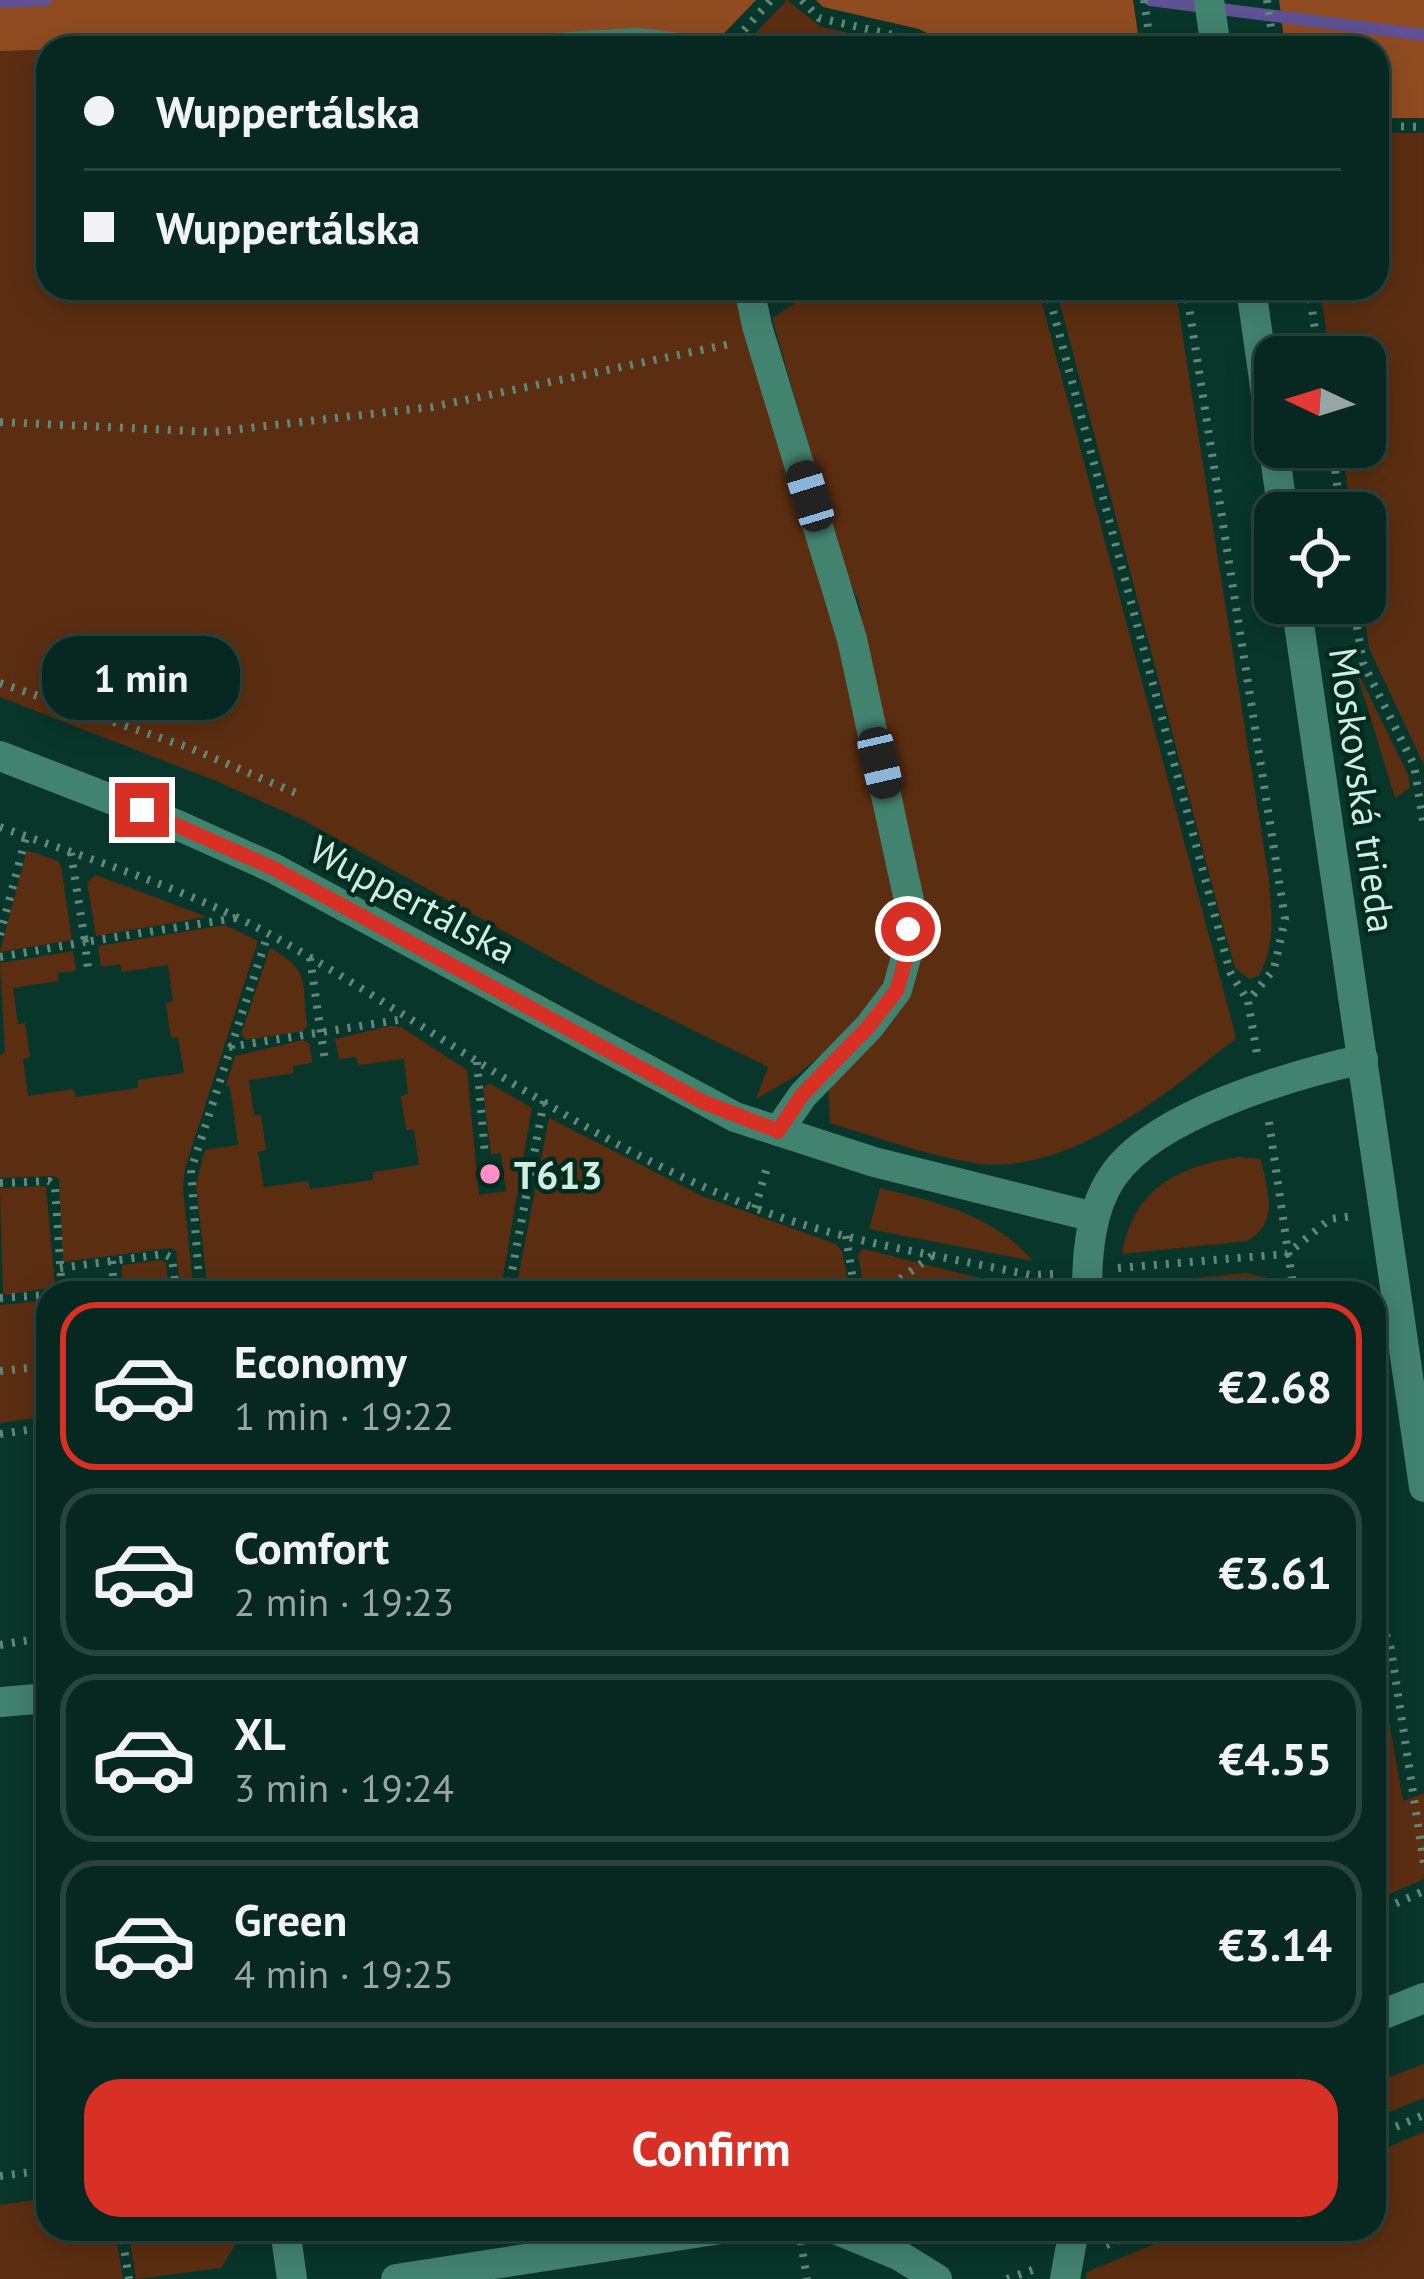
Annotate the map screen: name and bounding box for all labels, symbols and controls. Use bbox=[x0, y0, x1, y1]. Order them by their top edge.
text: Wuppertálska bbox=[156, 82, 420, 140]
text: Wuppertálska bbox=[156, 198, 420, 256]
north arrow bbox=[1254, 336, 1386, 468]
map controls bbox=[1254, 336, 1386, 624]
car bbox=[782, 456, 838, 536]
button: locate bbox=[1254, 492, 1386, 624]
callout: 1 min bbox=[43, 636, 241, 720]
street label: Moskovská trieda bbox=[1318, 644, 1408, 936]
text: 1 min bbox=[93, 652, 189, 703]
car bbox=[854, 724, 906, 802]
route end bbox=[115, 783, 169, 837]
street label: Wuppertálska bbox=[301, 823, 525, 975]
route start bbox=[881, 902, 935, 956]
place label: T613 bbox=[514, 1149, 603, 1200]
marker: T613 bbox=[477, 1161, 503, 1187]
icon: car bbox=[90, 1332, 198, 1440]
text: Economy bbox=[234, 1332, 407, 1390]
text: €2.68 bbox=[1219, 1357, 1332, 1415]
text: 1 min · 19:22 bbox=[234, 1390, 454, 1441]
icon: car bbox=[90, 1518, 198, 1626]
text: Comfort bbox=[234, 1518, 389, 1576]
text: €3.61 bbox=[1219, 1543, 1332, 1601]
text: 2 min · 19:23 bbox=[234, 1576, 454, 1627]
icon: car bbox=[90, 1704, 198, 1812]
text: XL bbox=[234, 1704, 286, 1762]
text: €4.55 bbox=[1219, 1729, 1332, 1787]
text: 3 min · 19:24 bbox=[234, 1762, 454, 1813]
icon: car bbox=[90, 1890, 198, 1998]
text: Green bbox=[234, 1890, 347, 1948]
text: €3.14 bbox=[1219, 1915, 1332, 1973]
text: 4 min · 19:25 bbox=[234, 1948, 454, 1999]
button: Confirm bbox=[84, 2079, 1338, 2217]

